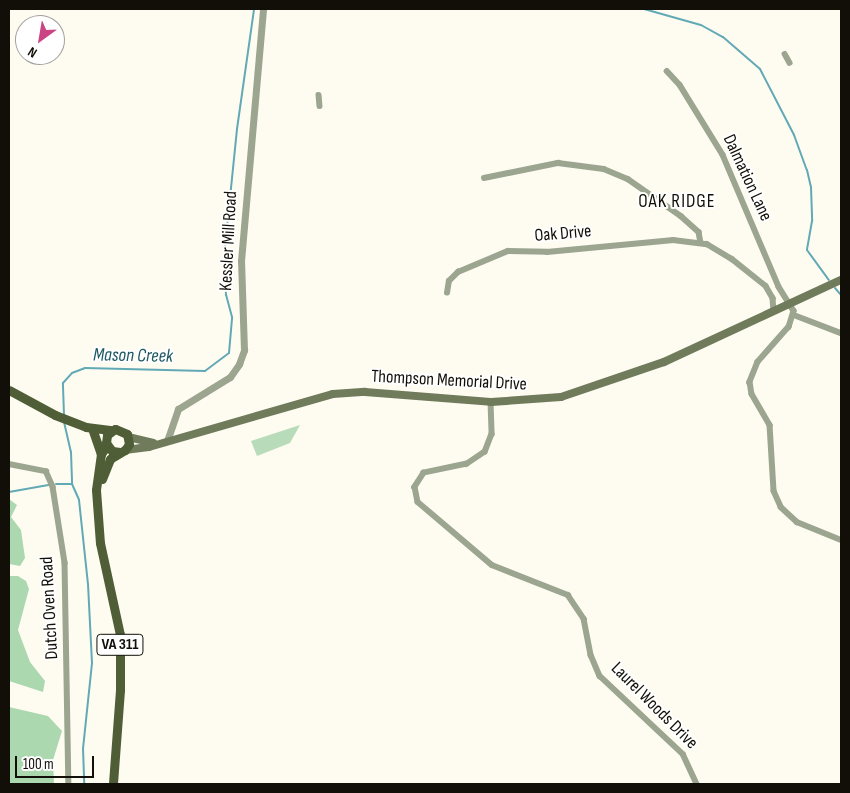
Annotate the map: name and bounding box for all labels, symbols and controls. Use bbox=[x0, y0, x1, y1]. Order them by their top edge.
north arrow bbox=[15, 15, 65, 65]
text: N bbox=[25, 43, 40, 61]
street label: Dalmation Lane bbox=[718, 131, 776, 225]
street label: Kessler Mill Road bbox=[216, 191, 242, 291]
district label: OAK RIDGE bbox=[637, 191, 717, 213]
street label: Oak Drive bbox=[534, 221, 592, 247]
water label: Mason Creek bbox=[93, 344, 173, 368]
street label: Thompson Memorial Drive bbox=[371, 366, 527, 396]
street label: Dutch Oven Road bbox=[37, 556, 63, 660]
road number: VA 311 bbox=[96, 632, 144, 658]
street label: Laurel Woods Drive bbox=[606, 658, 702, 754]
scale bar bbox=[18, 746, 96, 778]
text: 100 m bbox=[23, 755, 54, 774]

